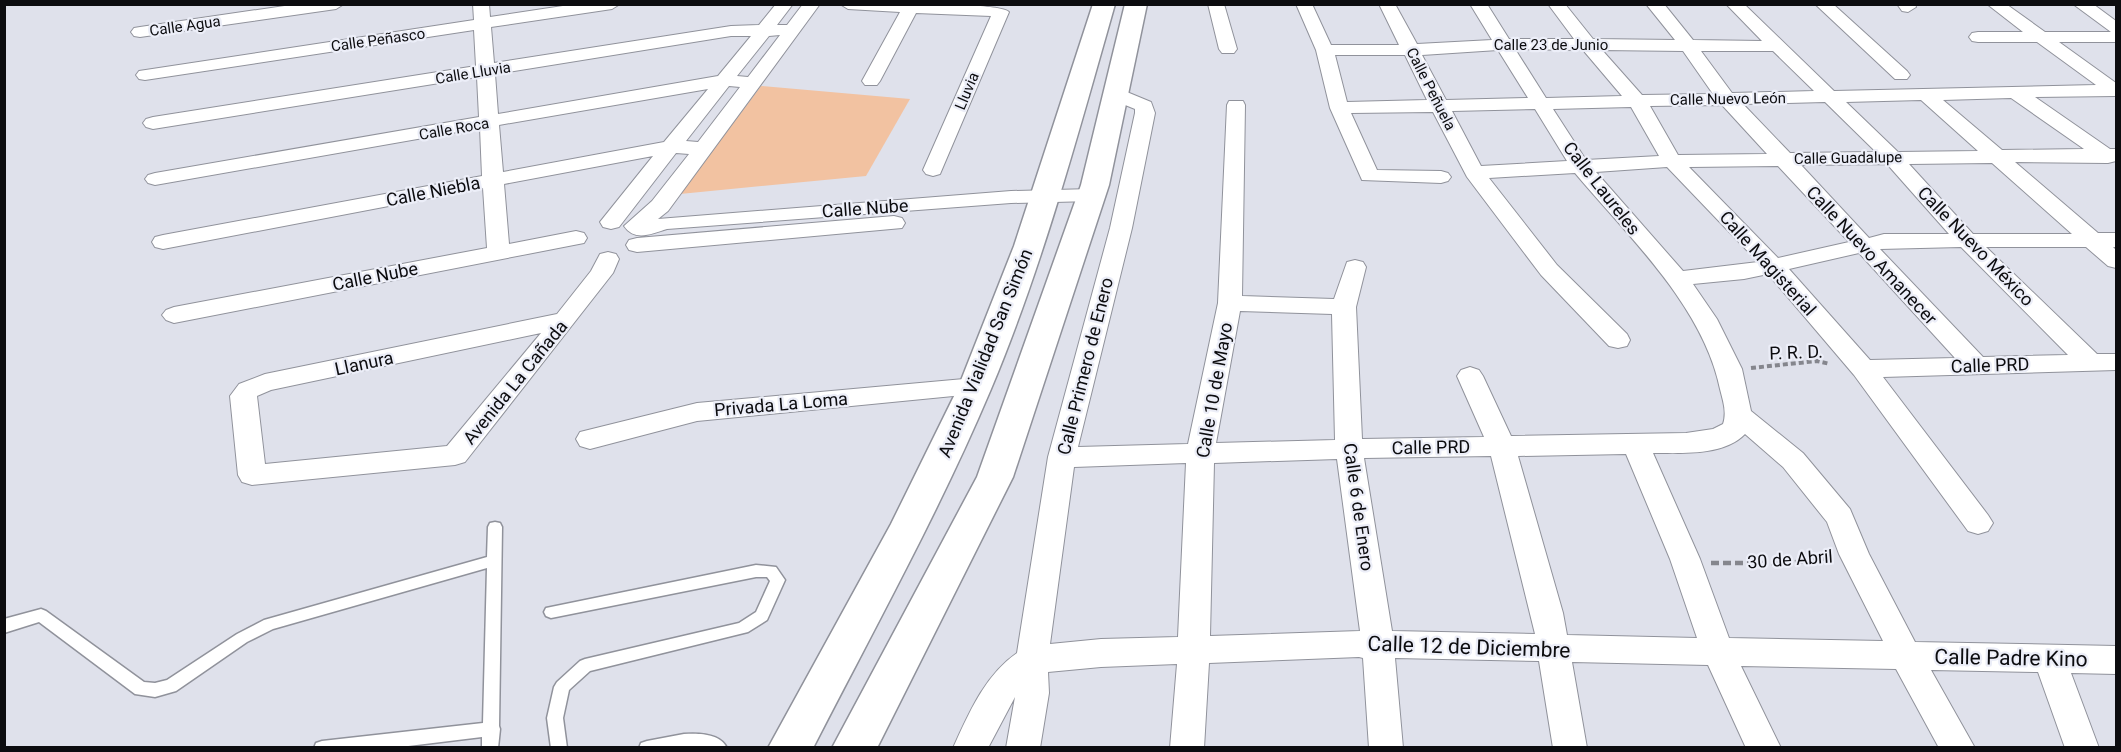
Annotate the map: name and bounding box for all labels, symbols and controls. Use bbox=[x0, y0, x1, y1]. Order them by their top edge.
street label: Calle Agua bbox=[148, 12, 222, 40]
street label: Calle Peñasco bbox=[330, 24, 426, 56]
street label: Calle 23 de Junio bbox=[1494, 36, 1608, 54]
street label: Calle Peñuela bbox=[1402, 45, 1460, 133]
street label: Calle Lluvia bbox=[434, 58, 512, 88]
street label: Lluvia bbox=[951, 69, 983, 113]
street label: Calle Nuevo León bbox=[1670, 89, 1786, 109]
street label: Calle Roca bbox=[418, 114, 490, 144]
street label: Calle Laureles bbox=[1559, 137, 1645, 239]
street label: Calle Guadalupe bbox=[1794, 148, 1902, 168]
street label: Calle Niebla bbox=[384, 172, 482, 210]
street label: Calle Nuevo Amanecer bbox=[1802, 181, 1942, 329]
street label: Calle Nuevo México bbox=[1914, 182, 2038, 310]
street label: Calle Nube bbox=[821, 195, 909, 221]
street label: Calle Magisterial bbox=[1715, 206, 1821, 320]
street label: Avenida Vialidad San Simón bbox=[933, 246, 1037, 460]
street label: Calle Nube bbox=[330, 257, 420, 295]
street label: Calle Primero de Enero bbox=[1053, 275, 1117, 457]
street label: Avenida La Cañada bbox=[459, 316, 571, 448]
street label: Calle 10 de Mayo bbox=[1192, 321, 1236, 459]
street label: P. R. D. bbox=[1769, 341, 1823, 363]
street label: Llanura bbox=[333, 347, 395, 379]
street label: Calle PRD bbox=[1950, 353, 2030, 377]
street label: Privada La Loma bbox=[713, 388, 849, 420]
street label: Calle PRD bbox=[1392, 436, 1470, 458]
street label: Calle 6 de Enero bbox=[1340, 442, 1378, 572]
street label: 30 de Abril bbox=[1747, 546, 1833, 572]
street label: Calle 12 de Diciembre bbox=[1367, 631, 1571, 663]
street label: Calle Padre Kino bbox=[1934, 645, 2088, 671]

